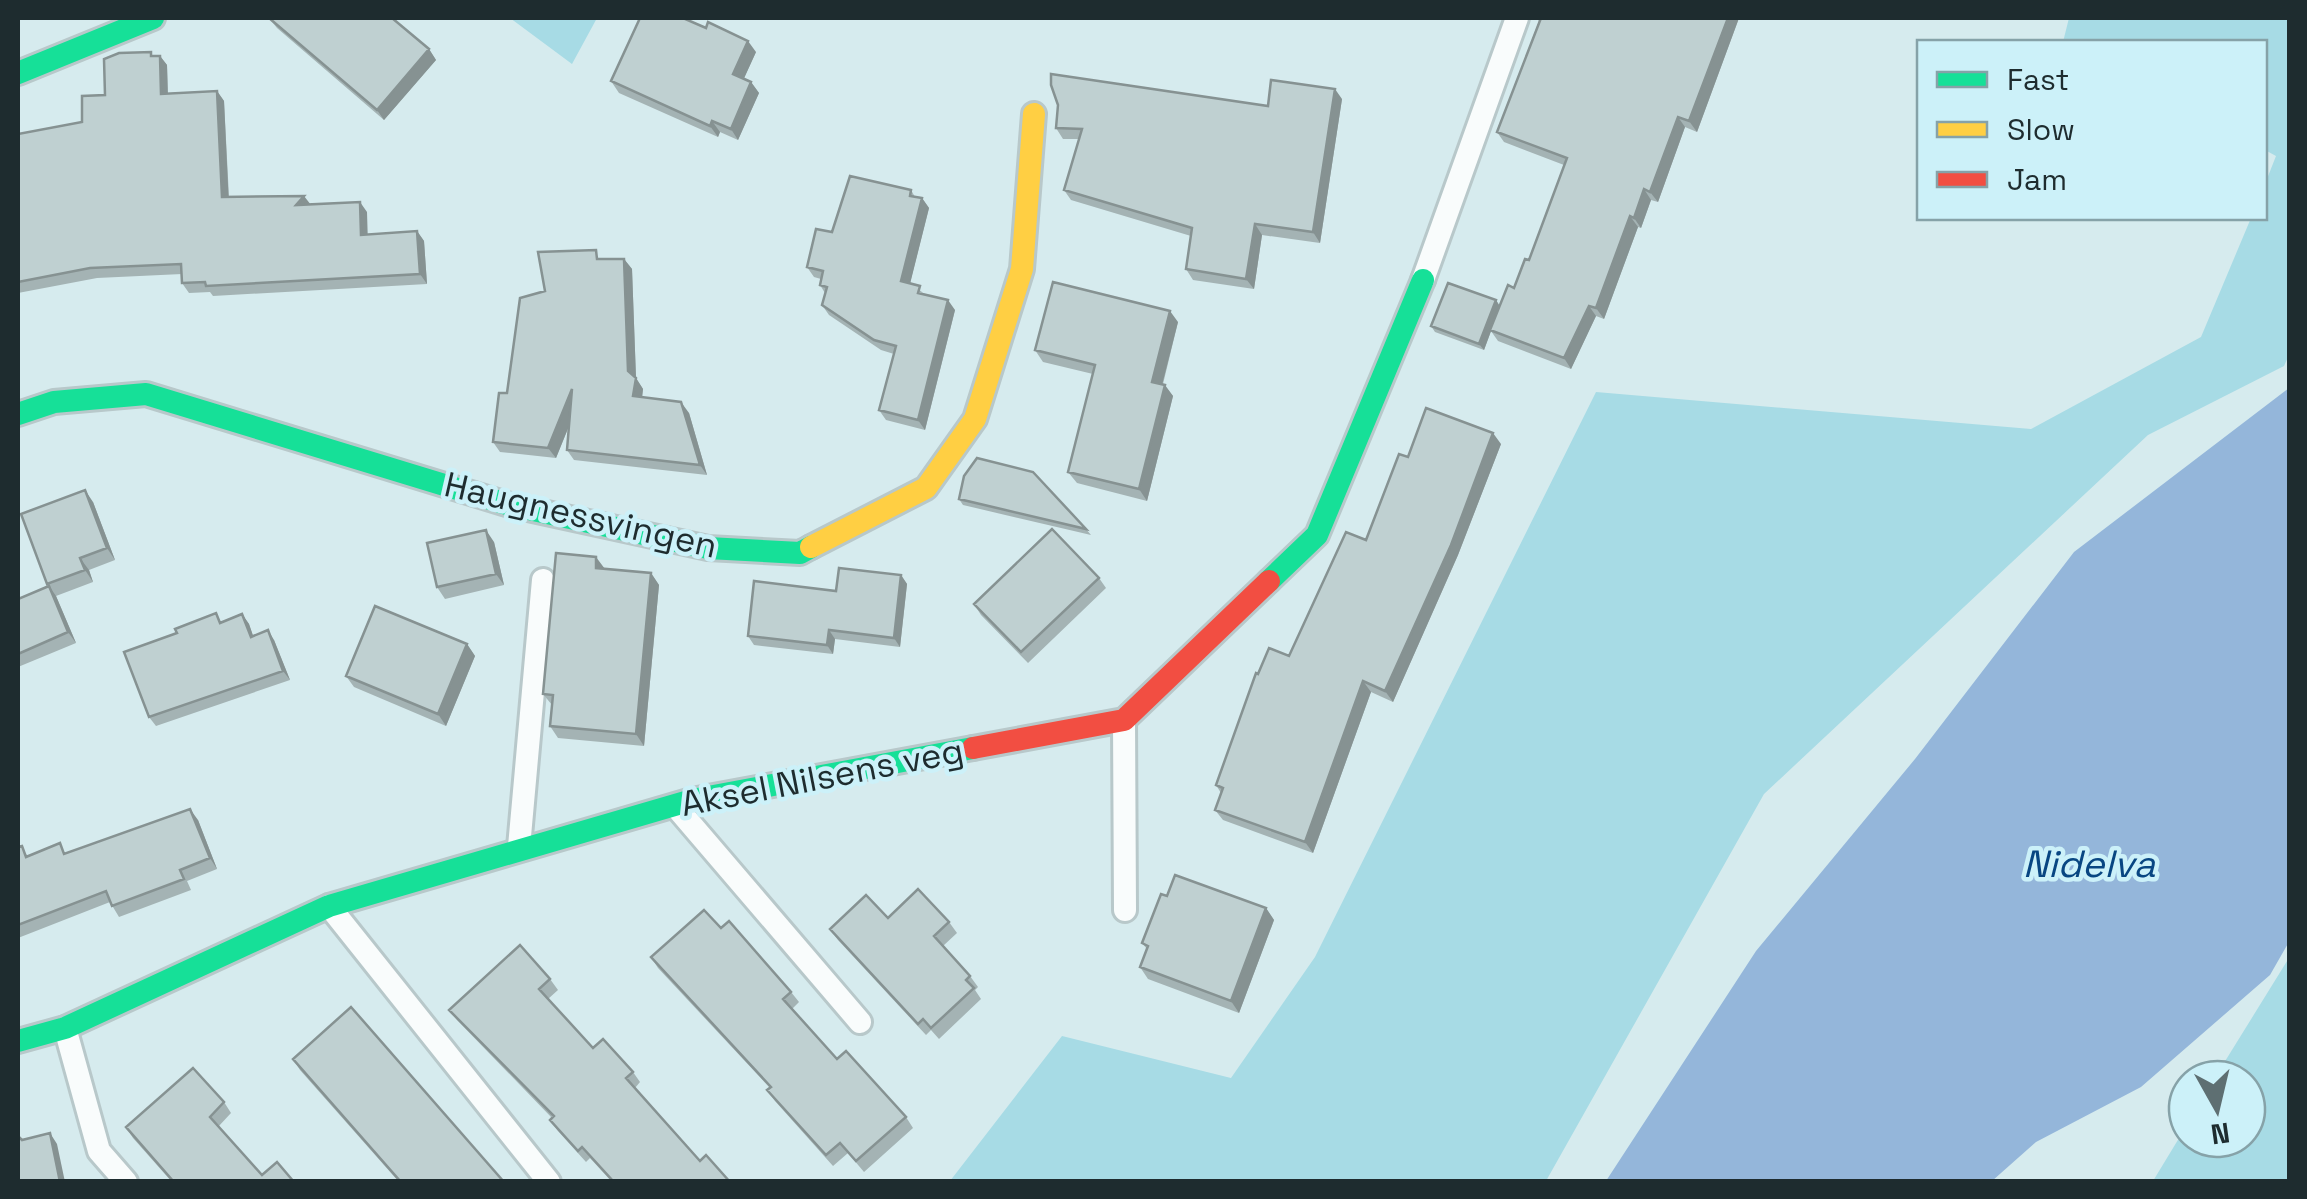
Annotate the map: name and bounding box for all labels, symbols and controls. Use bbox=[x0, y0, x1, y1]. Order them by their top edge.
legend bbox=[1917, 40, 2267, 220]
text: Fast bbox=[2007, 60, 2069, 99]
text: Slow bbox=[2007, 110, 2075, 149]
text: Jam bbox=[2007, 160, 2067, 199]
street label: Haugnessvingen bbox=[440, 462, 722, 568]
street label: Aksel Nilsens veg bbox=[677, 728, 967, 826]
water label: Nidelva bbox=[2023, 840, 2155, 888]
north arrow bbox=[2167, 1059, 2267, 1159]
text: N bbox=[2209, 1115, 2232, 1153]

